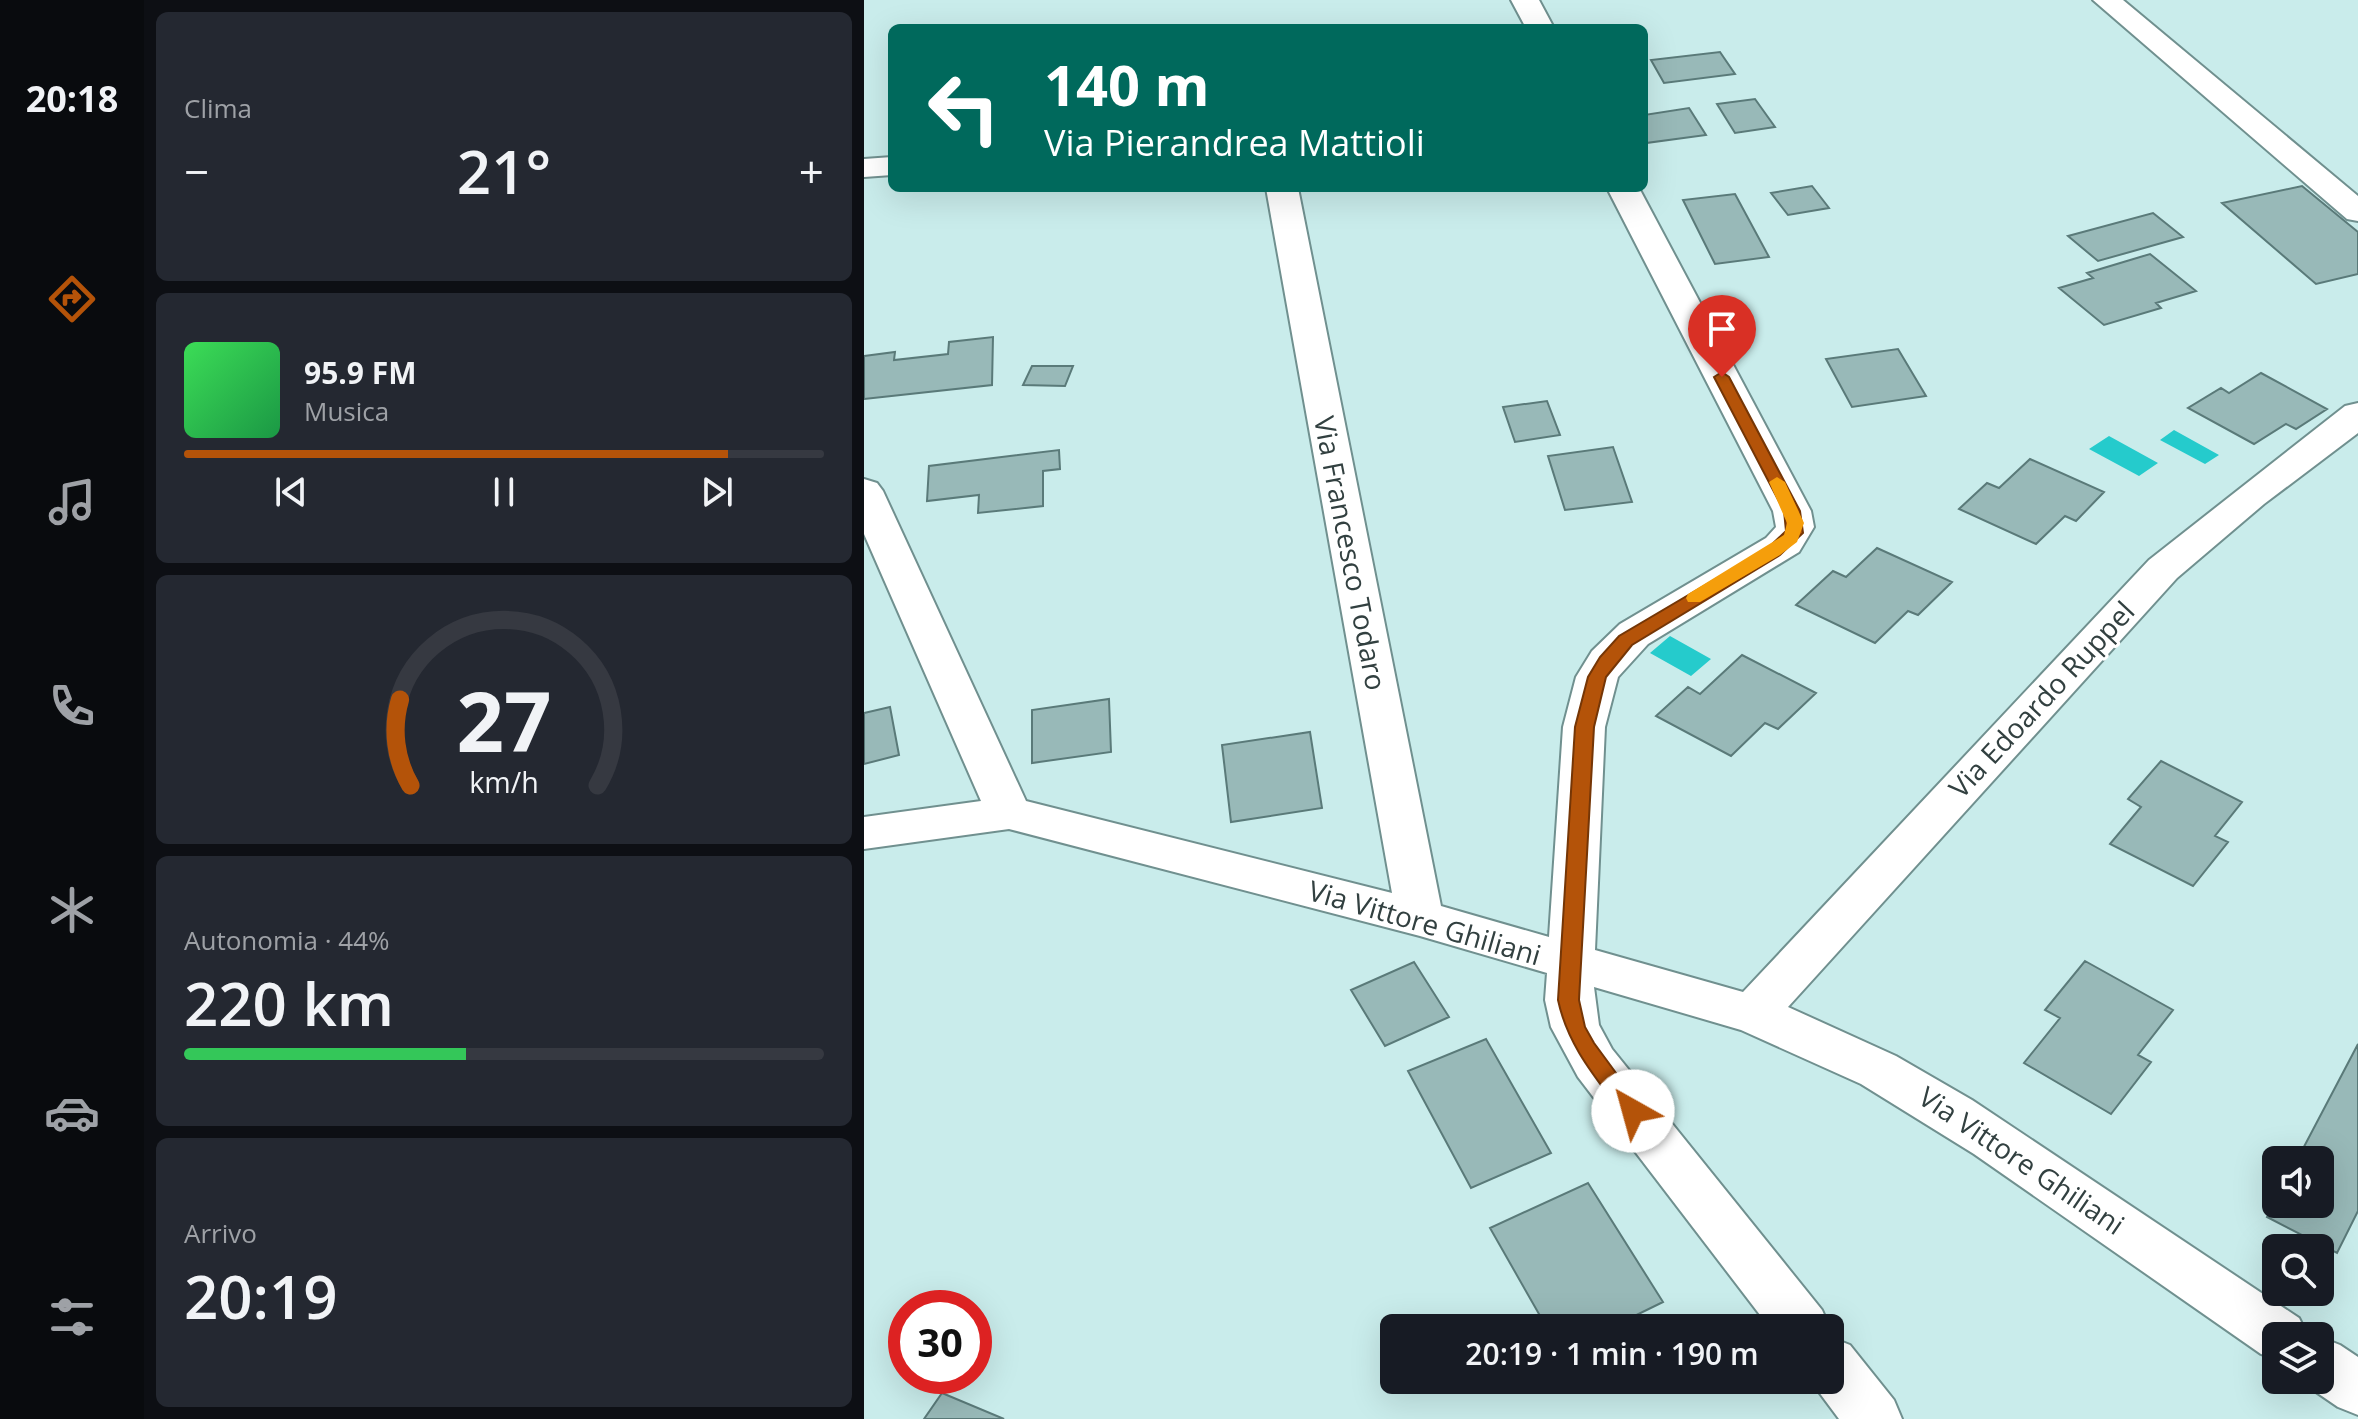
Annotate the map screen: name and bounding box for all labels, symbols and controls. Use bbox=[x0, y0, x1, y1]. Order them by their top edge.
text: 140 m bbox=[1044, 46, 1210, 122]
icon: left bbox=[912, 56, 1016, 160]
text: 20:18 bbox=[26, 74, 118, 123]
text: Clima bbox=[184, 90, 252, 126]
text: Via Pierandrea Mattioli bbox=[1044, 118, 1425, 167]
text: 21° bbox=[457, 130, 551, 212]
text: − bbox=[184, 141, 209, 201]
text: + bbox=[799, 141, 824, 201]
icon: directions bbox=[44, 271, 100, 327]
pin bbox=[1688, 295, 1756, 377]
icon: arrive bbox=[1700, 307, 1744, 351]
text: 95.9 FM bbox=[304, 352, 417, 393]
text: Musica bbox=[304, 393, 389, 429]
street label: Via Francesco Todaro bbox=[1306, 413, 1396, 693]
icon: previous bbox=[269, 470, 313, 514]
icon: pause bbox=[482, 470, 526, 514]
icon: next bbox=[695, 470, 739, 514]
icon: music bbox=[44, 474, 100, 530]
street label: Via Edoardo Ruppel bbox=[1940, 592, 2142, 806]
text: 27 bbox=[456, 662, 552, 775]
icon: phone bbox=[44, 678, 100, 734]
text: km/h bbox=[469, 762, 539, 801]
street label: Via Vittore Ghiliani bbox=[1304, 871, 1546, 973]
icon: climate bbox=[44, 882, 100, 938]
text: Autonomia · 44% bbox=[184, 922, 390, 958]
text: 220 km bbox=[184, 962, 394, 1044]
position arrow bbox=[1591, 1069, 1675, 1153]
street label: Via Vittore Ghiliani bbox=[1912, 1077, 2132, 1243]
icon: car bbox=[44, 1085, 100, 1141]
map controls bbox=[2262, 1146, 2334, 1394]
button: sound bbox=[2262, 1146, 2334, 1218]
text: Arrivo bbox=[184, 1215, 257, 1251]
button: search bbox=[2262, 1234, 2334, 1306]
text: 20:19 bbox=[184, 1255, 338, 1337]
icon: filters bbox=[44, 1289, 100, 1345]
speed limit sign: 30 bbox=[888, 1290, 992, 1394]
button: layers bbox=[2262, 1322, 2334, 1394]
text: 20:19 · 1 min · 190 m bbox=[1465, 1333, 1759, 1374]

